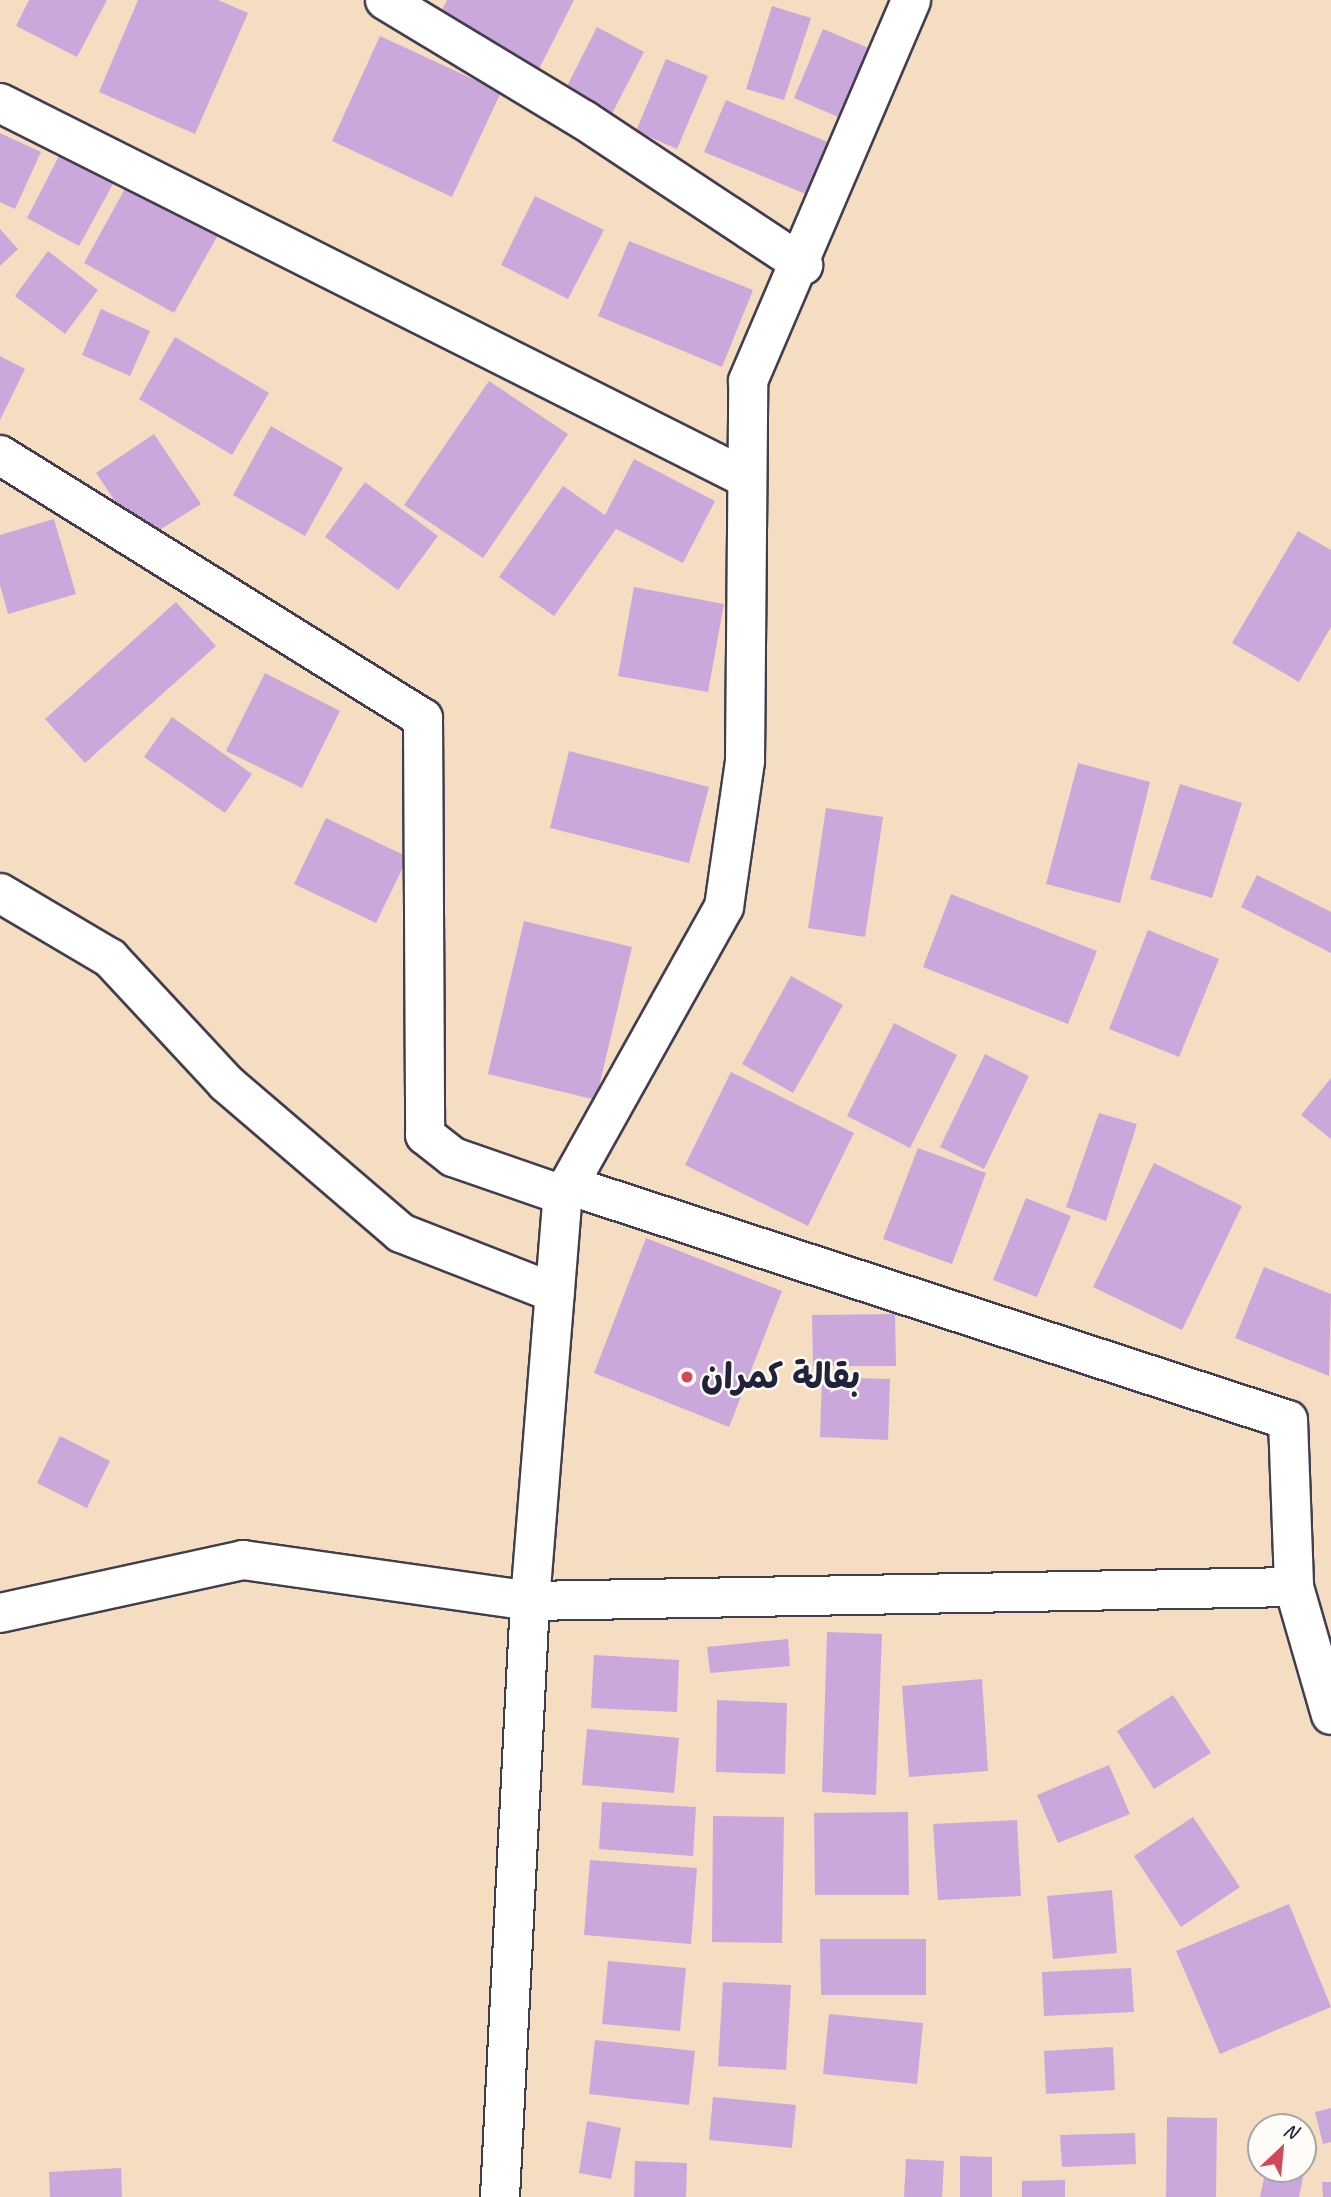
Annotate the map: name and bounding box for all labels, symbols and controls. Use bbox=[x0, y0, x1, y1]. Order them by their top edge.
place label: بقالة كمران bbox=[701, 1356, 860, 1398]
marker: بقالة كمران bbox=[679, 1369, 695, 1385]
north arrow bbox=[1247, 2113, 1317, 2183]
text: N bbox=[1280, 2118, 1301, 2144]

